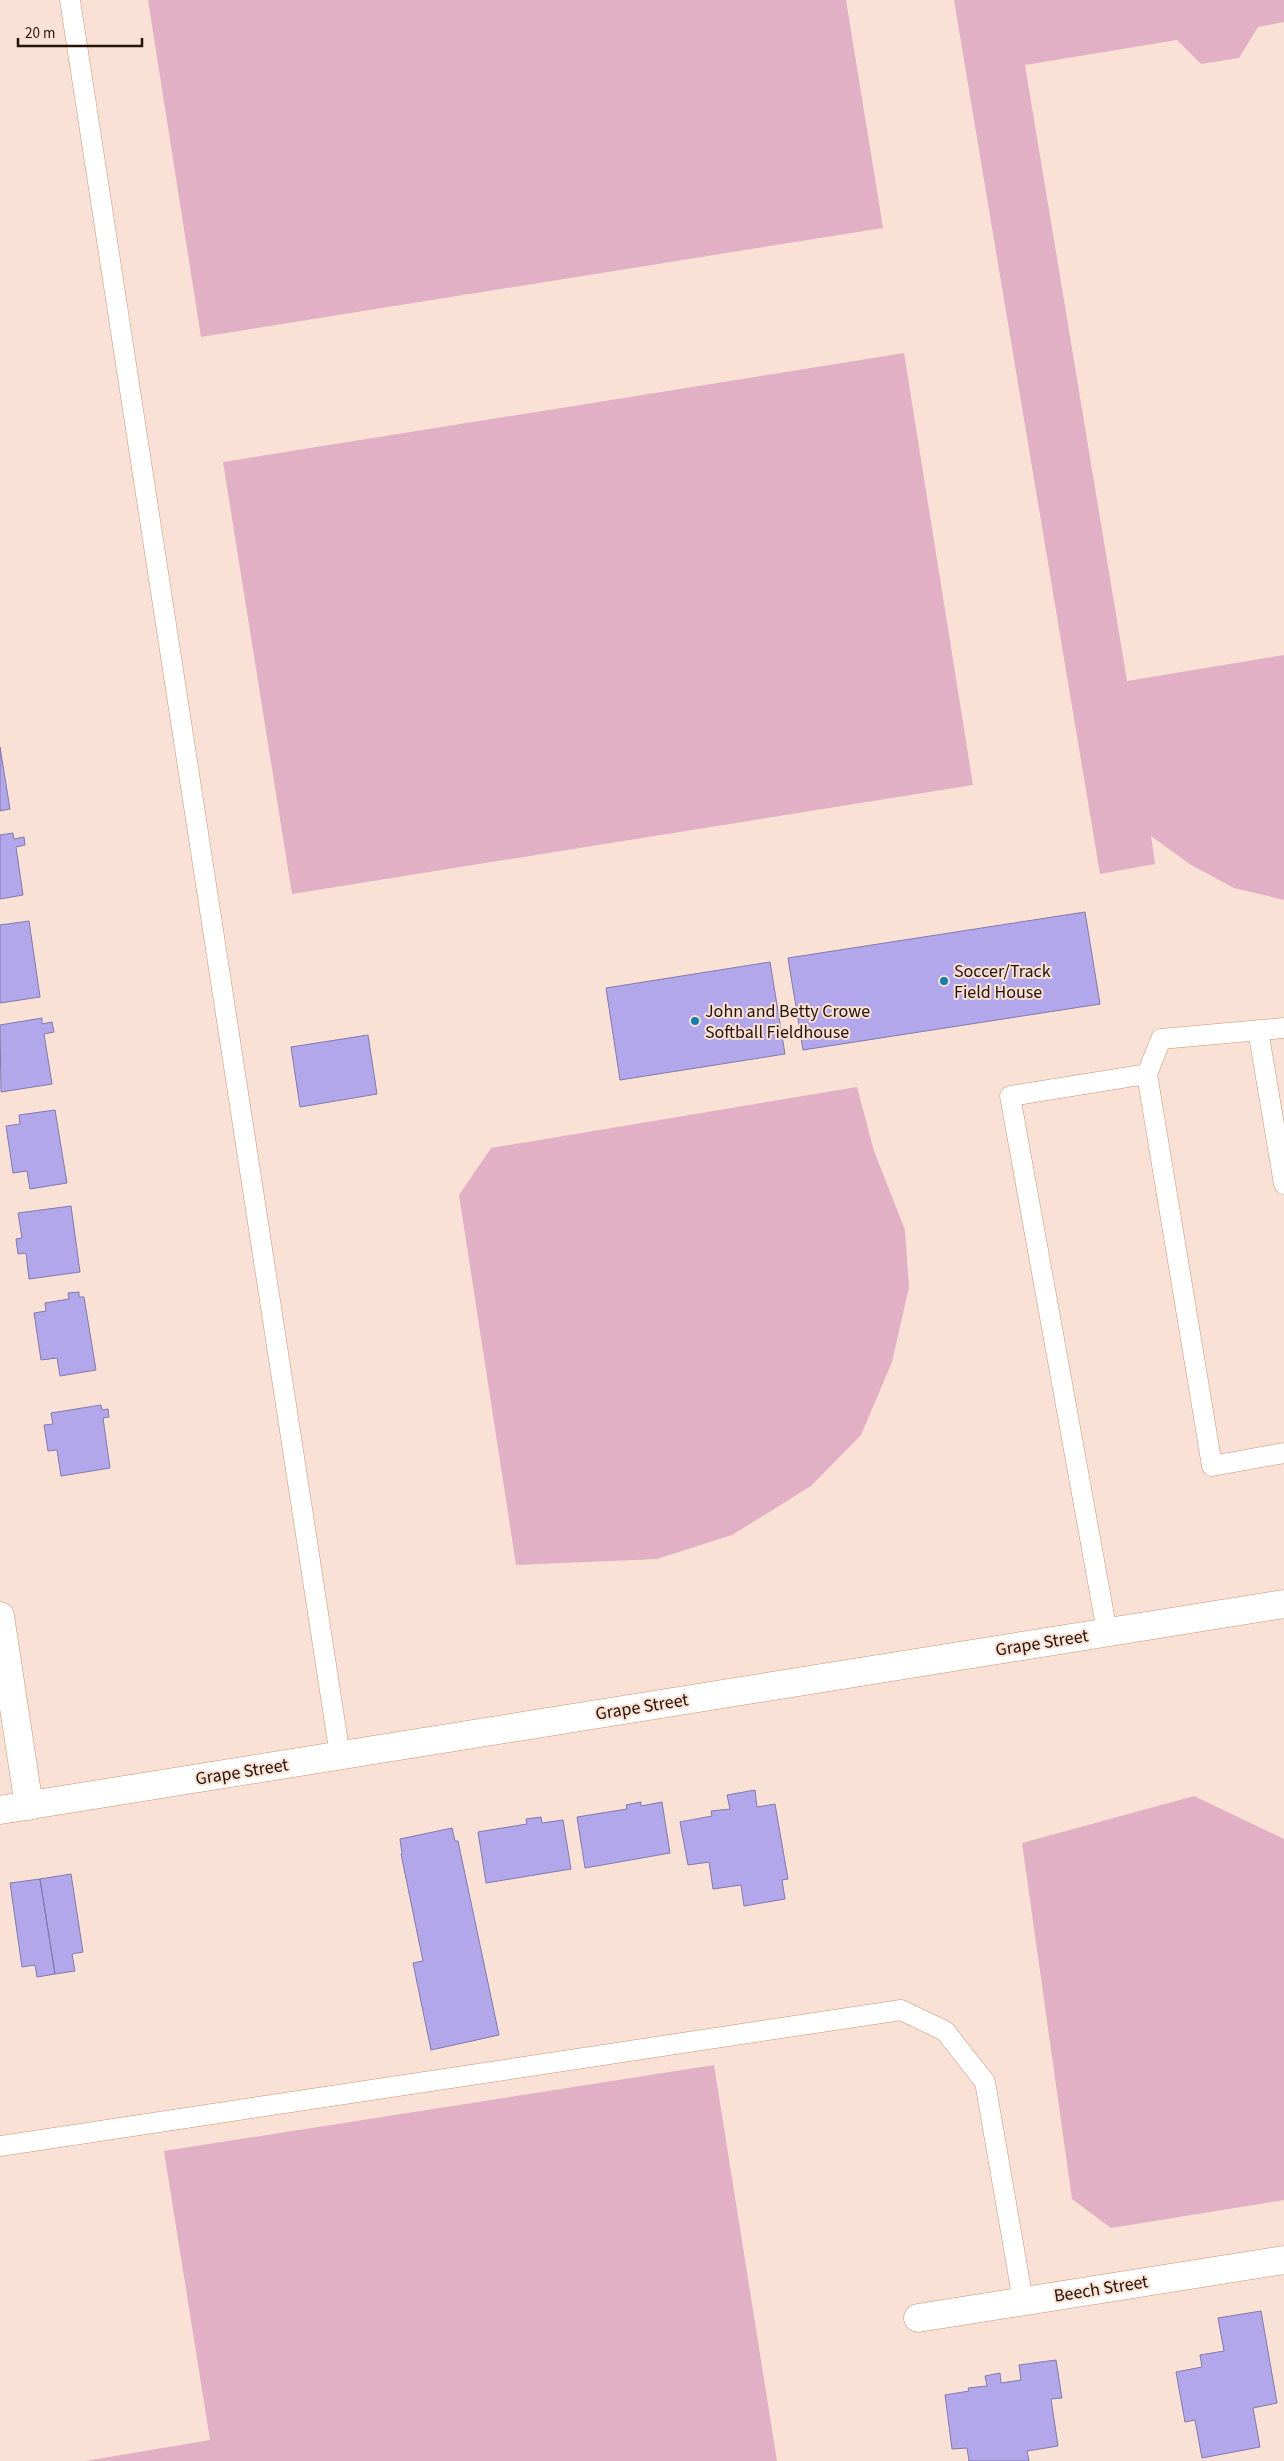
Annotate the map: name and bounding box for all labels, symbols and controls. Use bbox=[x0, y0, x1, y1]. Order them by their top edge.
scale bar bbox=[18, 15, 141, 47]
text: 20 m bbox=[25, 23, 55, 44]
place label: Soccer/Track Field House bbox=[954, 959, 1051, 1005]
marker: Soccer/Track Field House bbox=[938, 975, 950, 987]
place label: John and Betty Crowe Softball Fieldhouse bbox=[705, 999, 870, 1045]
marker: John and Betty Crowe Softball Fieldhouse bbox=[689, 1015, 701, 1027]
street label: Grape Street bbox=[994, 1623, 1090, 1663]
street label: Grape Street bbox=[594, 1687, 690, 1727]
street label: Grape Street bbox=[194, 1752, 290, 1792]
street label: Beech Street bbox=[1052, 2269, 1150, 2309]

